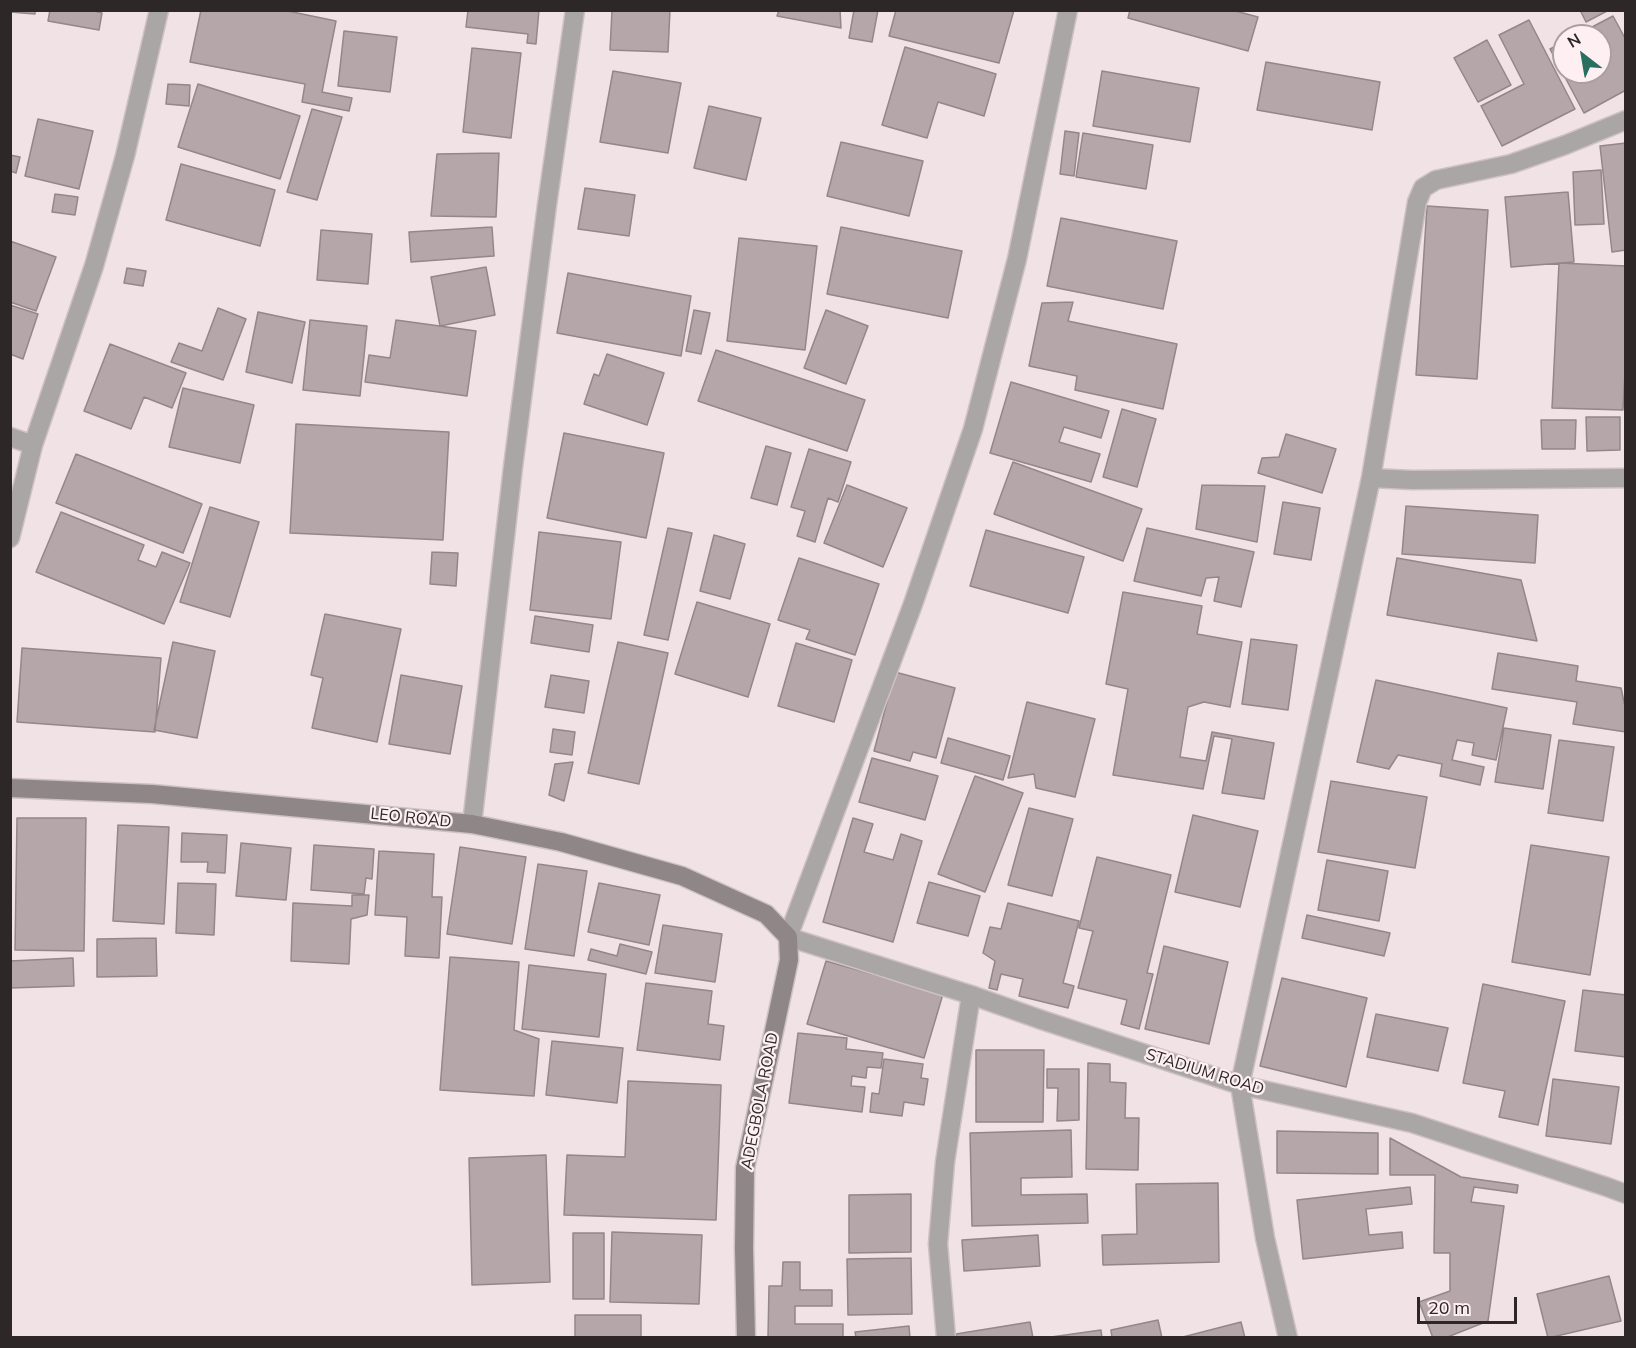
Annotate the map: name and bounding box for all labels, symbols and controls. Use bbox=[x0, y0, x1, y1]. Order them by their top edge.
north arrow bbox=[1552, 24, 1612, 84]
text: N bbox=[1563, 29, 1584, 52]
street label: LEO ROAD bbox=[369, 804, 453, 832]
street label: ADEGBOLA ROAD bbox=[737, 1031, 783, 1171]
street label: STADIUM ROAD bbox=[1144, 1045, 1266, 1099]
scale bar bbox=[1420, 1285, 1520, 1323]
text: 20 m bbox=[1428, 1296, 1470, 1319]

